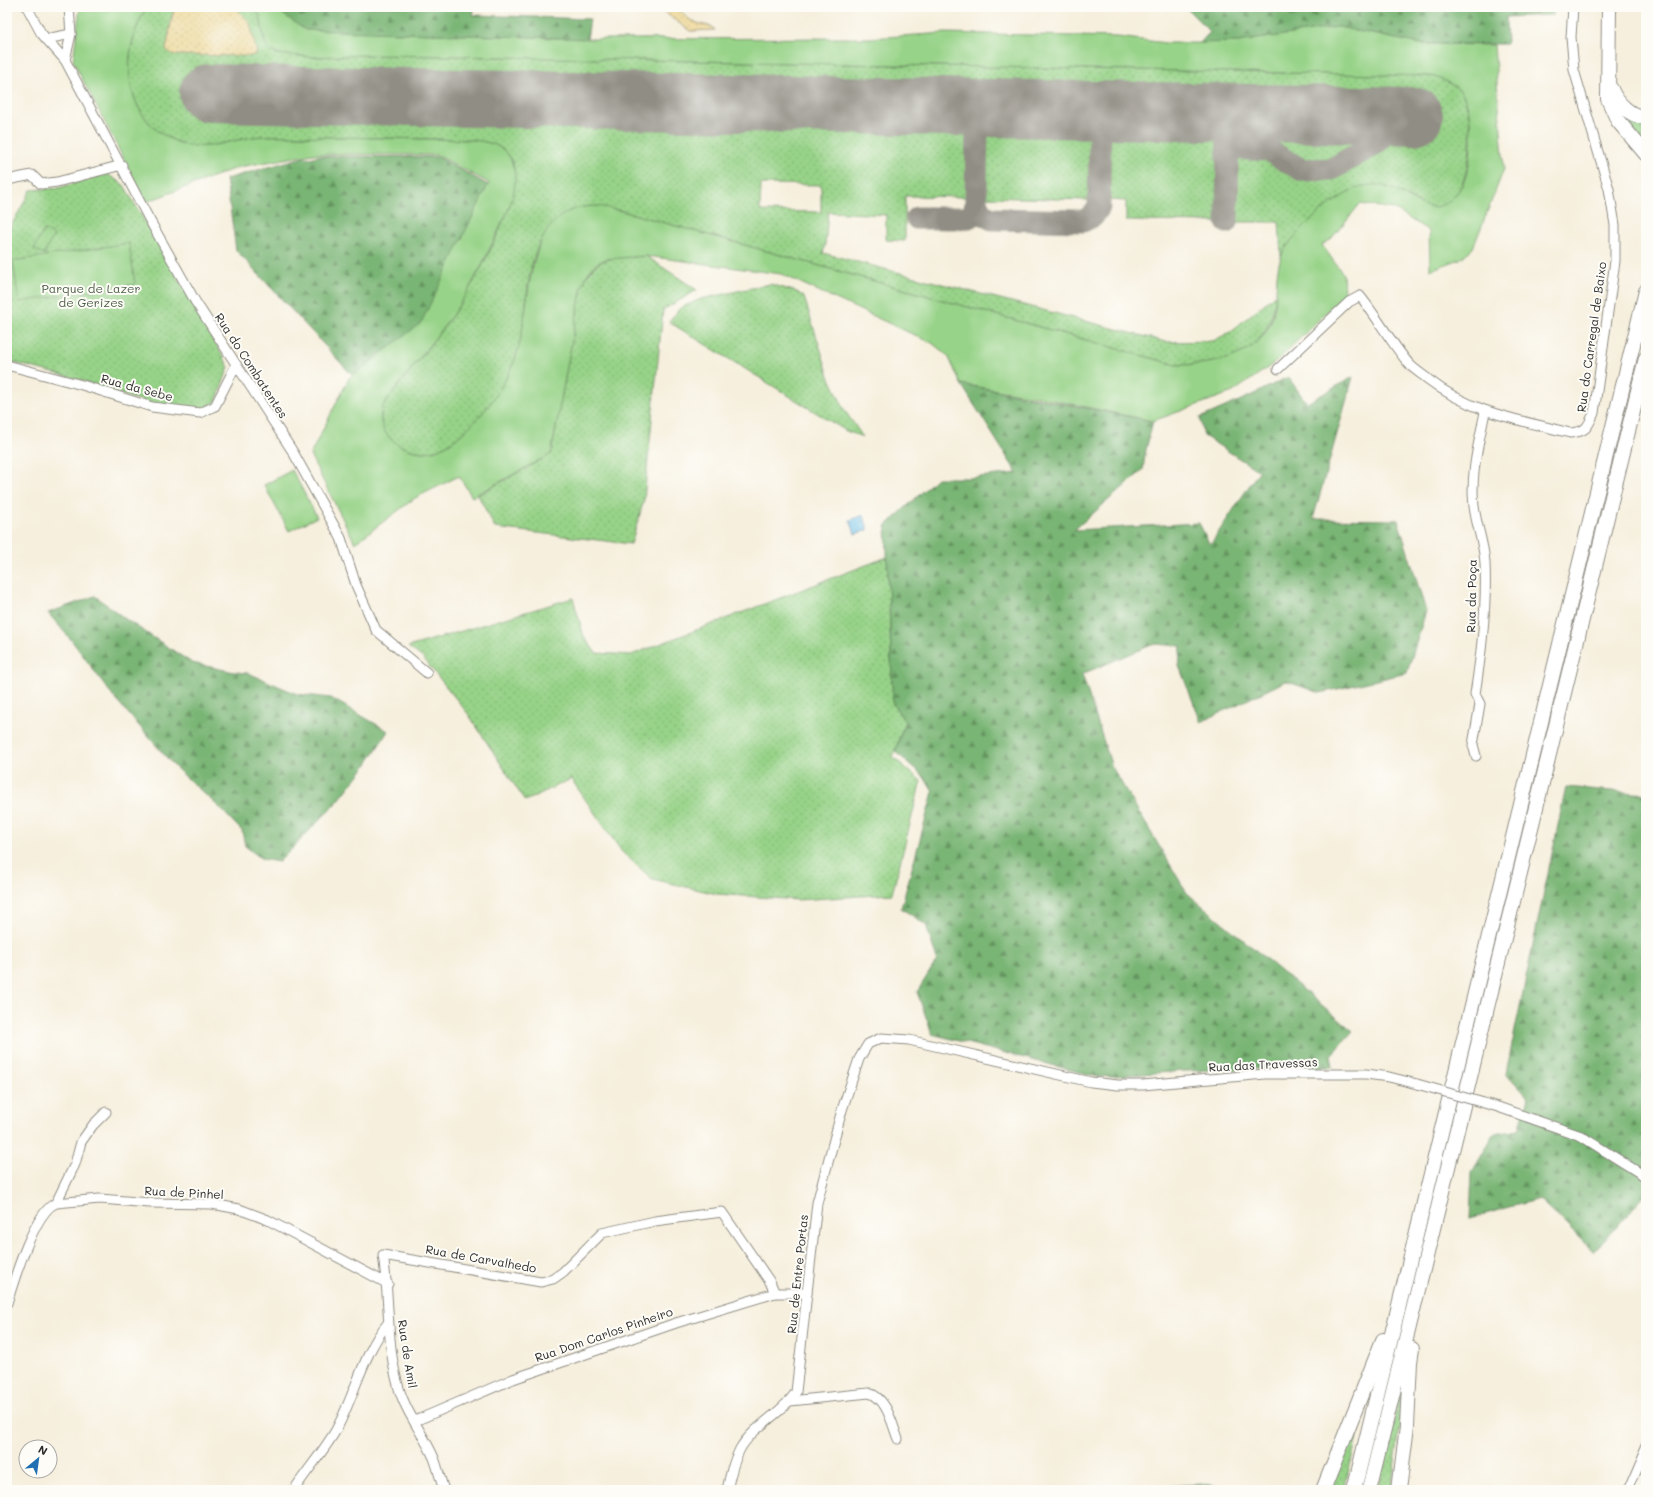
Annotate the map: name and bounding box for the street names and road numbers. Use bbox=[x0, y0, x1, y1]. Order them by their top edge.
street label: Rua do Carregal de Baixo bbox=[1573, 261, 1609, 413]
street label: Rua do Combatentes bbox=[212, 310, 292, 421]
street label: Rua da Sebe bbox=[100, 370, 175, 404]
street label: Rua da Poça bbox=[1462, 559, 1480, 633]
street label: Rua das Travessas bbox=[1208, 1053, 1318, 1075]
street label: Rua de Pinhel bbox=[144, 1182, 224, 1202]
street label: Rua de Entre Portas bbox=[783, 1213, 811, 1334]
street label: Rua de Carvalhedo bbox=[424, 1240, 538, 1276]
street label: Rua Dom Carlos Pinheiro bbox=[533, 1303, 675, 1365]
street label: Rua de Amil bbox=[395, 1319, 421, 1389]

